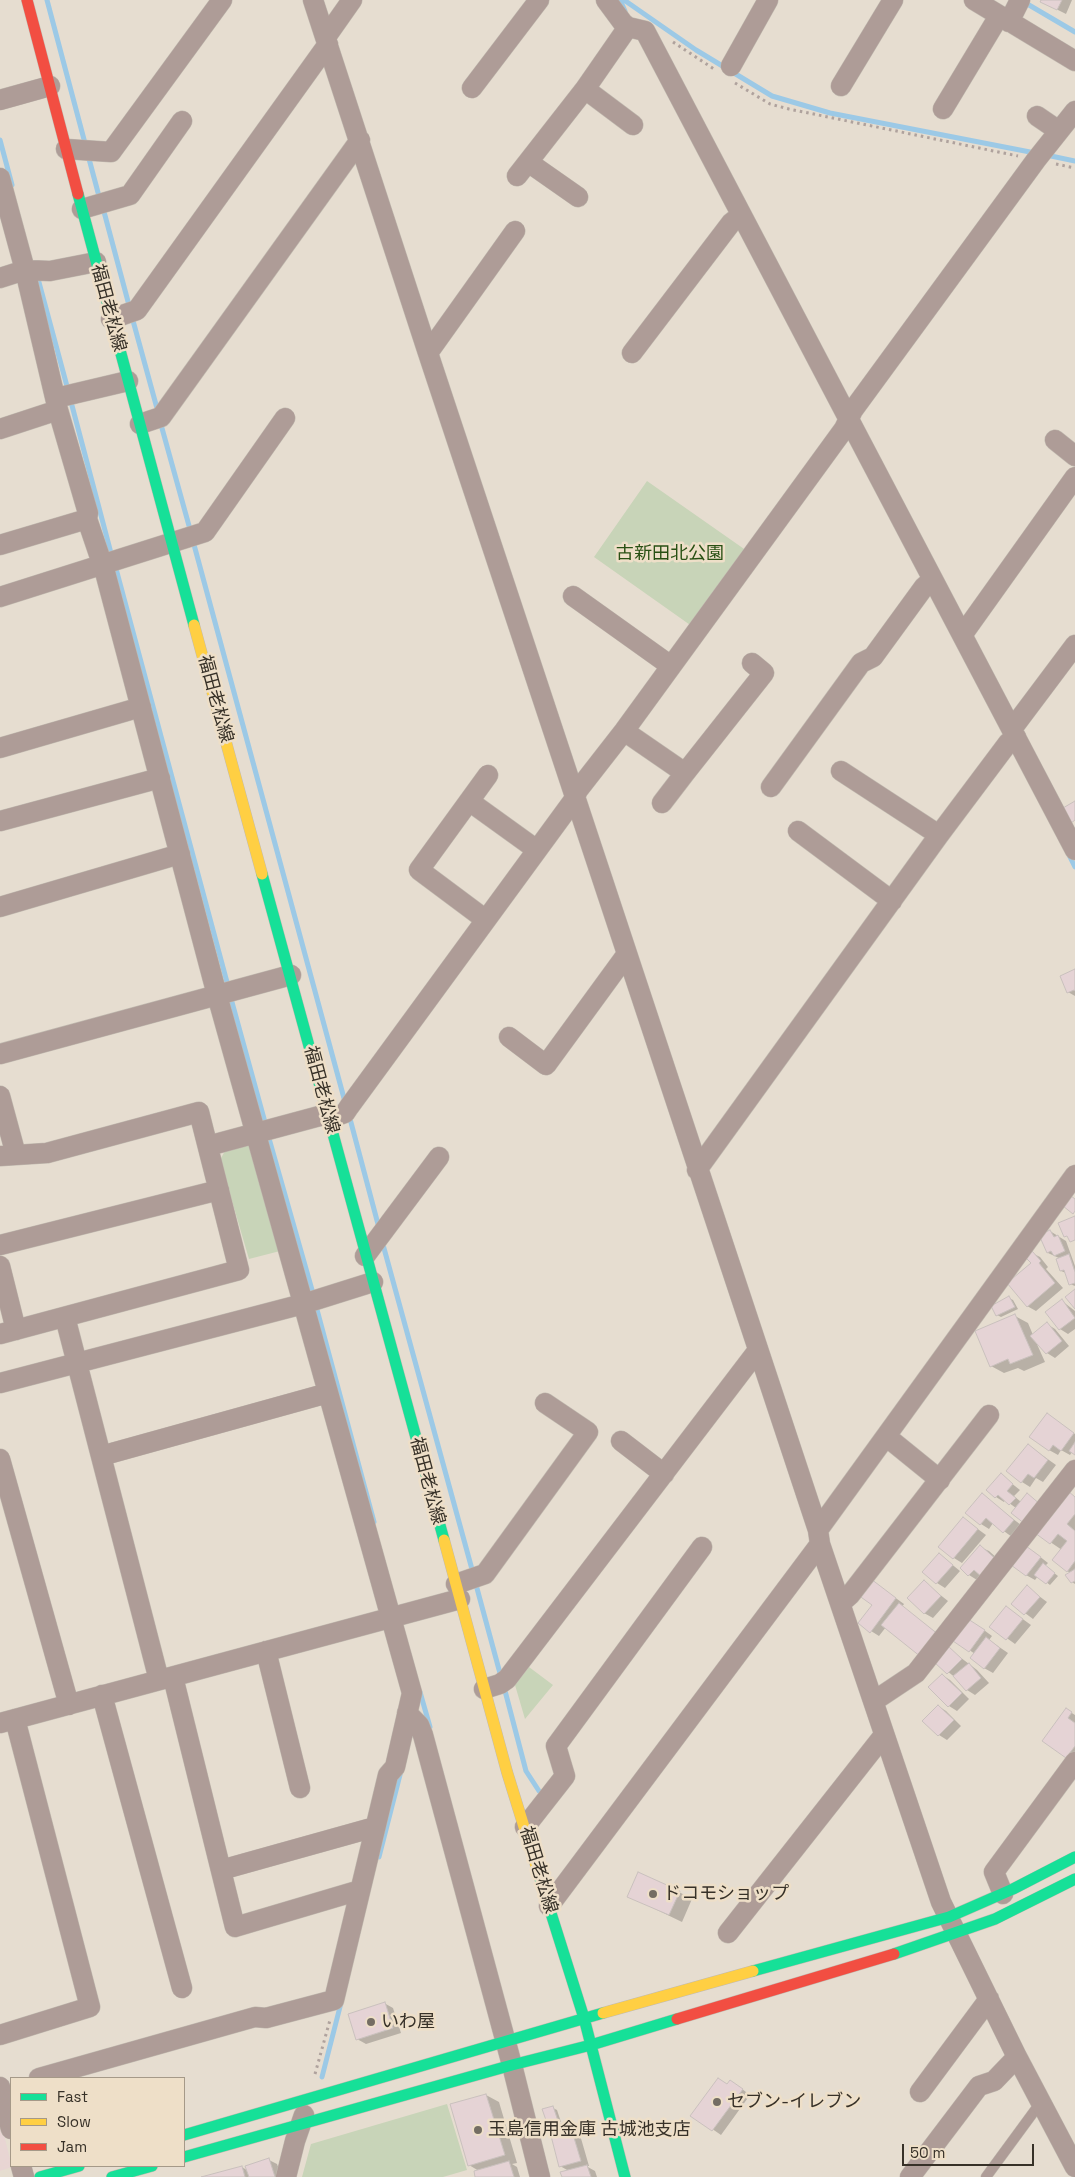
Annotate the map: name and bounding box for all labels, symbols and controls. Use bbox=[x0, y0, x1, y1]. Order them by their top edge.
street label: 福田老松線 bbox=[86, 262, 130, 354]
park label: 古新田北公園 bbox=[616, 543, 724, 565]
street label: 福田老松線 bbox=[193, 653, 237, 745]
street label: 福田老松線 bbox=[299, 1044, 343, 1136]
street label: 福田老松線 bbox=[405, 1435, 449, 1527]
street label: 福田老松線 bbox=[515, 1824, 561, 1916]
place label: ドコモショップ bbox=[663, 1883, 789, 1905]
marker: ドコモショップ bbox=[647, 1888, 659, 1900]
place label: いわ屋 bbox=[381, 2011, 435, 2033]
marker: いわ屋 bbox=[365, 2016, 377, 2028]
legend bbox=[10, 2077, 185, 2167]
text: Fast bbox=[57, 2087, 88, 2106]
place label: セブン-イレブン bbox=[727, 2091, 861, 2113]
marker: セブン-イレブン bbox=[711, 2096, 723, 2108]
text: Slow bbox=[57, 2112, 91, 2131]
place label: 玉島信用金庫 古城池支店 bbox=[488, 2119, 691, 2141]
marker: 玉島信用金庫 古城池支店 bbox=[472, 2124, 484, 2136]
scale bar bbox=[905, 2134, 1038, 2166]
text: Jam bbox=[57, 2137, 87, 2156]
text: 50 m bbox=[910, 2143, 945, 2162]

